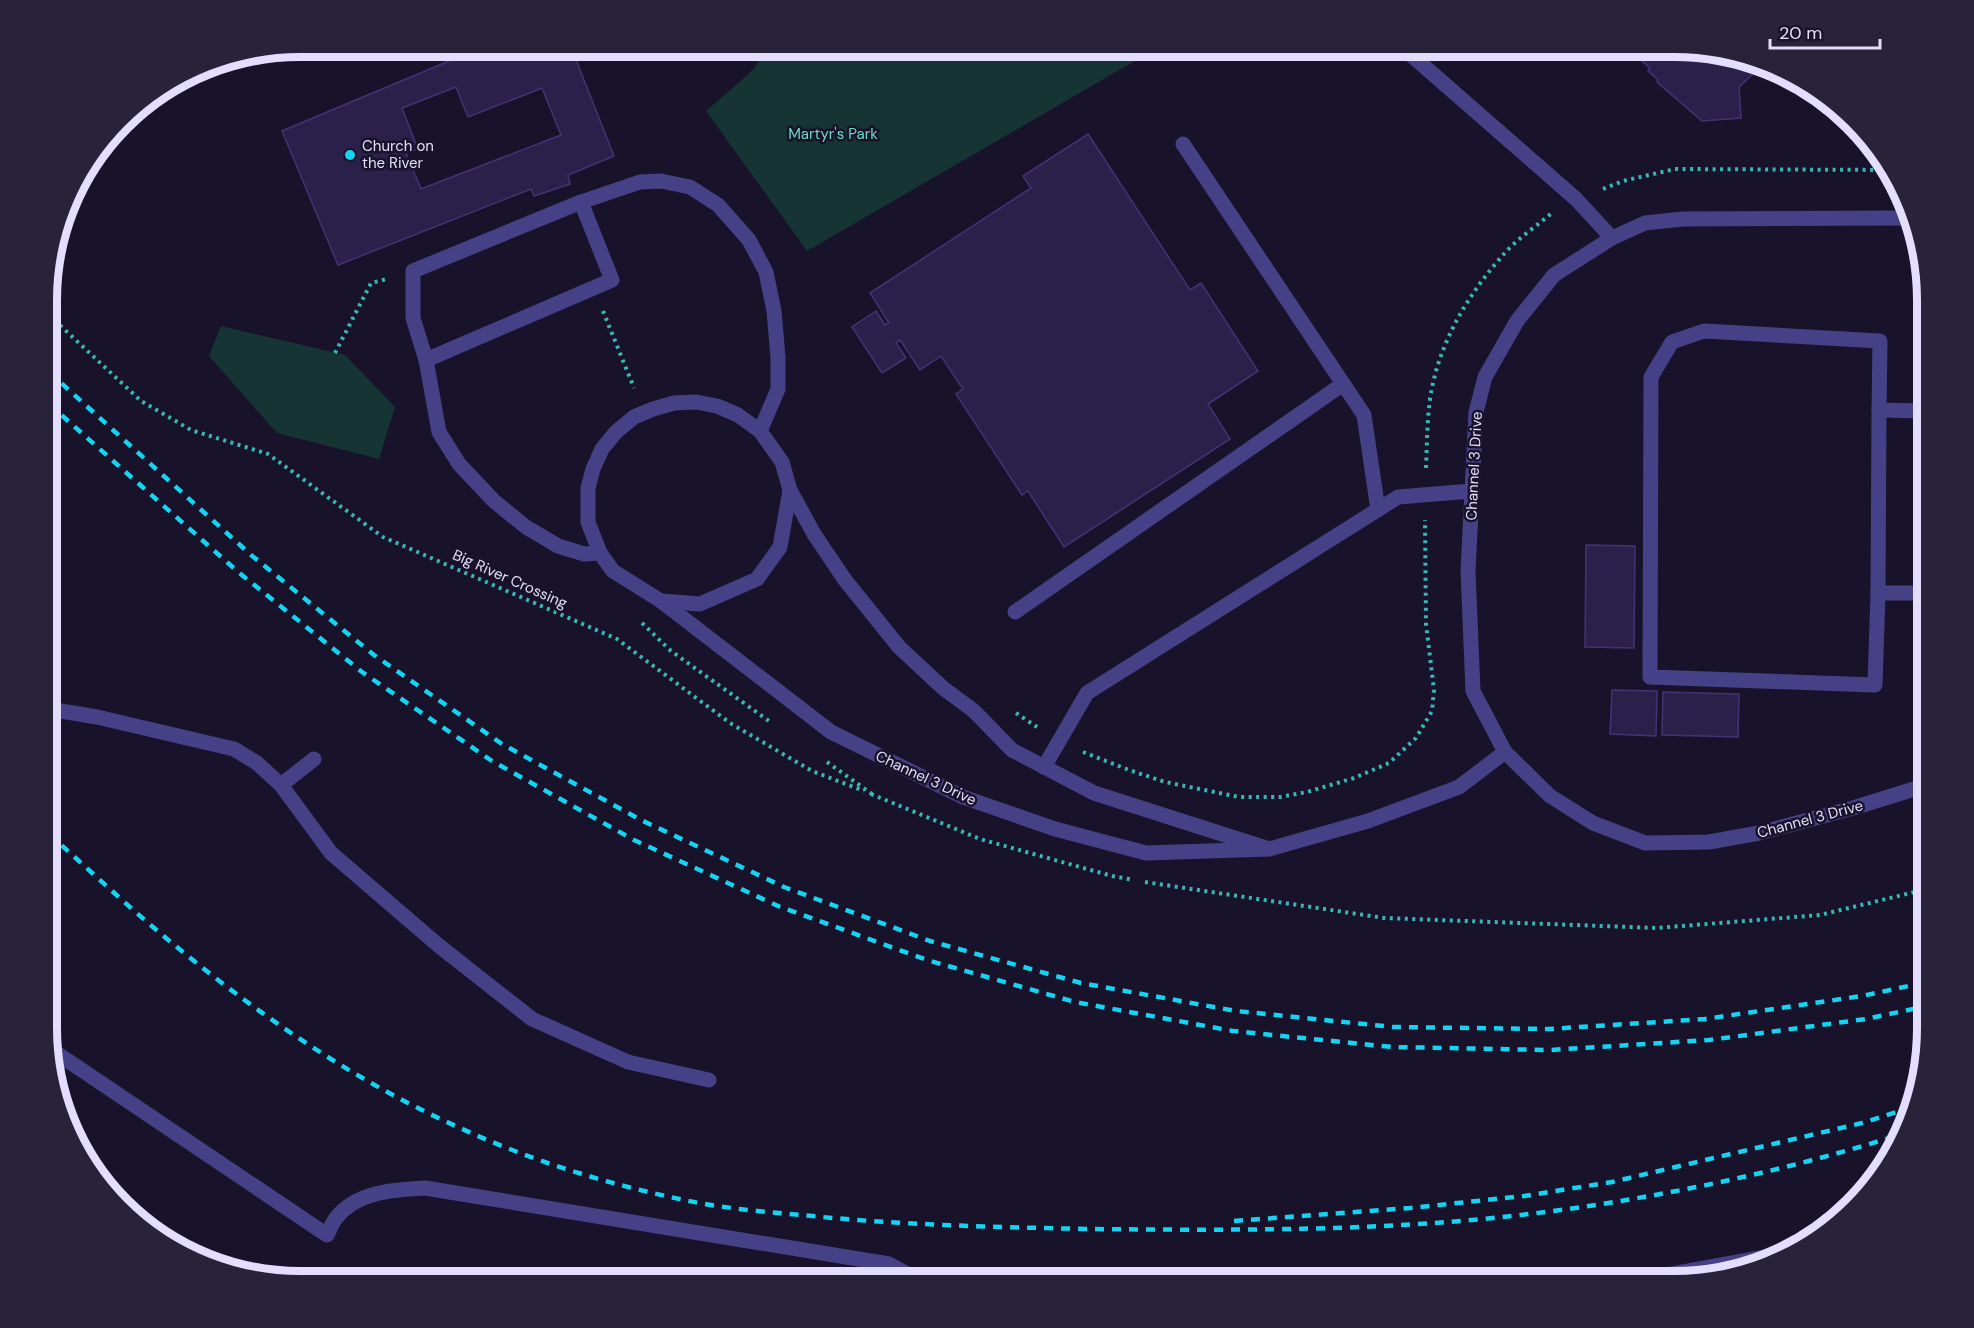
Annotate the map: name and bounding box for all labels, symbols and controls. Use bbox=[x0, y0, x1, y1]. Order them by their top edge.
scale bar bbox=[1770, 12, 1880, 50]
text: 20 m bbox=[1779, 21, 1822, 45]
park label: Martyr's Park bbox=[788, 124, 878, 144]
place label: Church on the River bbox=[362, 136, 434, 173]
marker: Church on the River bbox=[343, 148, 357, 162]
street label: Channel 3 Drive bbox=[1461, 411, 1487, 521]
street label: Big River Crossing bbox=[449, 545, 571, 613]
street label: Channel 3 Drive bbox=[872, 746, 980, 810]
street label: Channel 3 Drive bbox=[1755, 795, 1865, 843]

